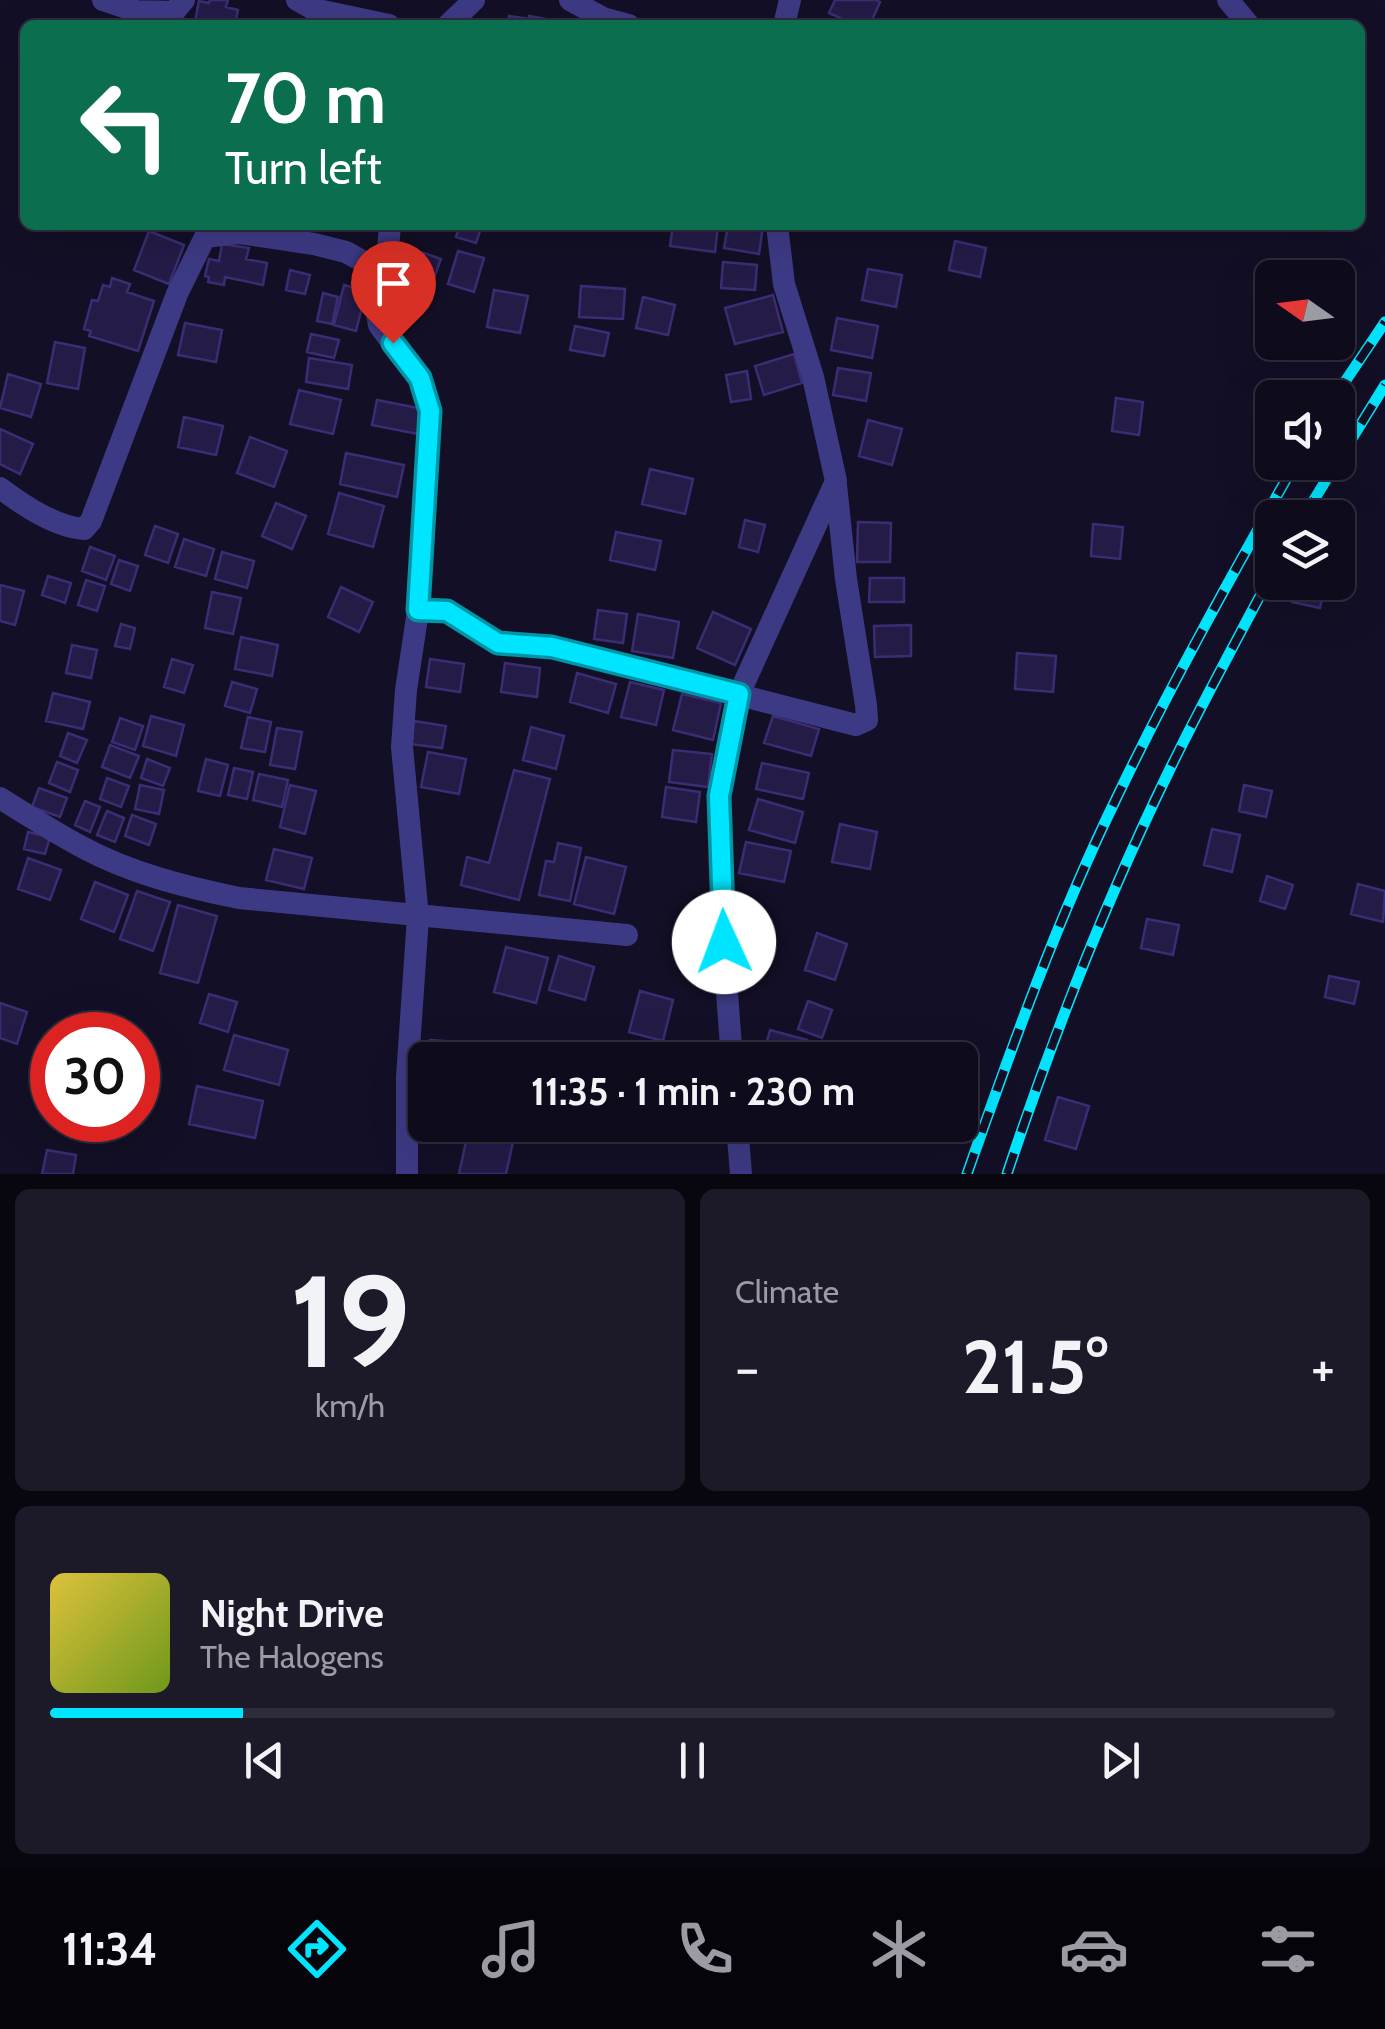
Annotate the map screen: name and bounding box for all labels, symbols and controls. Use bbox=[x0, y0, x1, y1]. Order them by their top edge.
text: 70 m bbox=[225, 55, 386, 141]
icon: left bbox=[60, 60, 190, 190]
text: Turn left bbox=[225, 141, 382, 195]
pin bbox=[351, 241, 436, 344]
icon: arrive bbox=[366, 256, 421, 311]
north arrow bbox=[1255, 260, 1355, 360]
map controls bbox=[1255, 260, 1355, 600]
button: sound bbox=[1255, 380, 1355, 480]
button: layers bbox=[1255, 500, 1355, 600]
position arrow bbox=[672, 890, 776, 994]
speed limit sign: 30 bbox=[30, 1012, 160, 1142]
text: 11:35 · 1 min · 230 m bbox=[531, 1068, 855, 1115]
text: 19 bbox=[289, 1242, 411, 1400]
text: Climate bbox=[735, 1272, 839, 1311]
text: 21.5° bbox=[962, 1321, 1108, 1412]
text: − bbox=[735, 1334, 759, 1401]
text: + bbox=[1311, 1334, 1335, 1401]
text: km/h bbox=[315, 1386, 385, 1425]
text: Night Drive bbox=[200, 1590, 384, 1637]
text: The Halogens bbox=[200, 1637, 384, 1676]
icon: previous bbox=[237, 1733, 292, 1788]
icon: pause bbox=[665, 1733, 720, 1788]
icon: next bbox=[1093, 1733, 1148, 1788]
icon: directions bbox=[282, 1914, 352, 1984]
icon: music bbox=[476, 1914, 546, 1984]
icon: phone bbox=[670, 1914, 740, 1984]
icon: climate bbox=[864, 1914, 934, 1984]
icon: car bbox=[1059, 1914, 1129, 1984]
icon: filters bbox=[1253, 1914, 1323, 1984]
text: 11:34 bbox=[62, 1922, 158, 1976]

